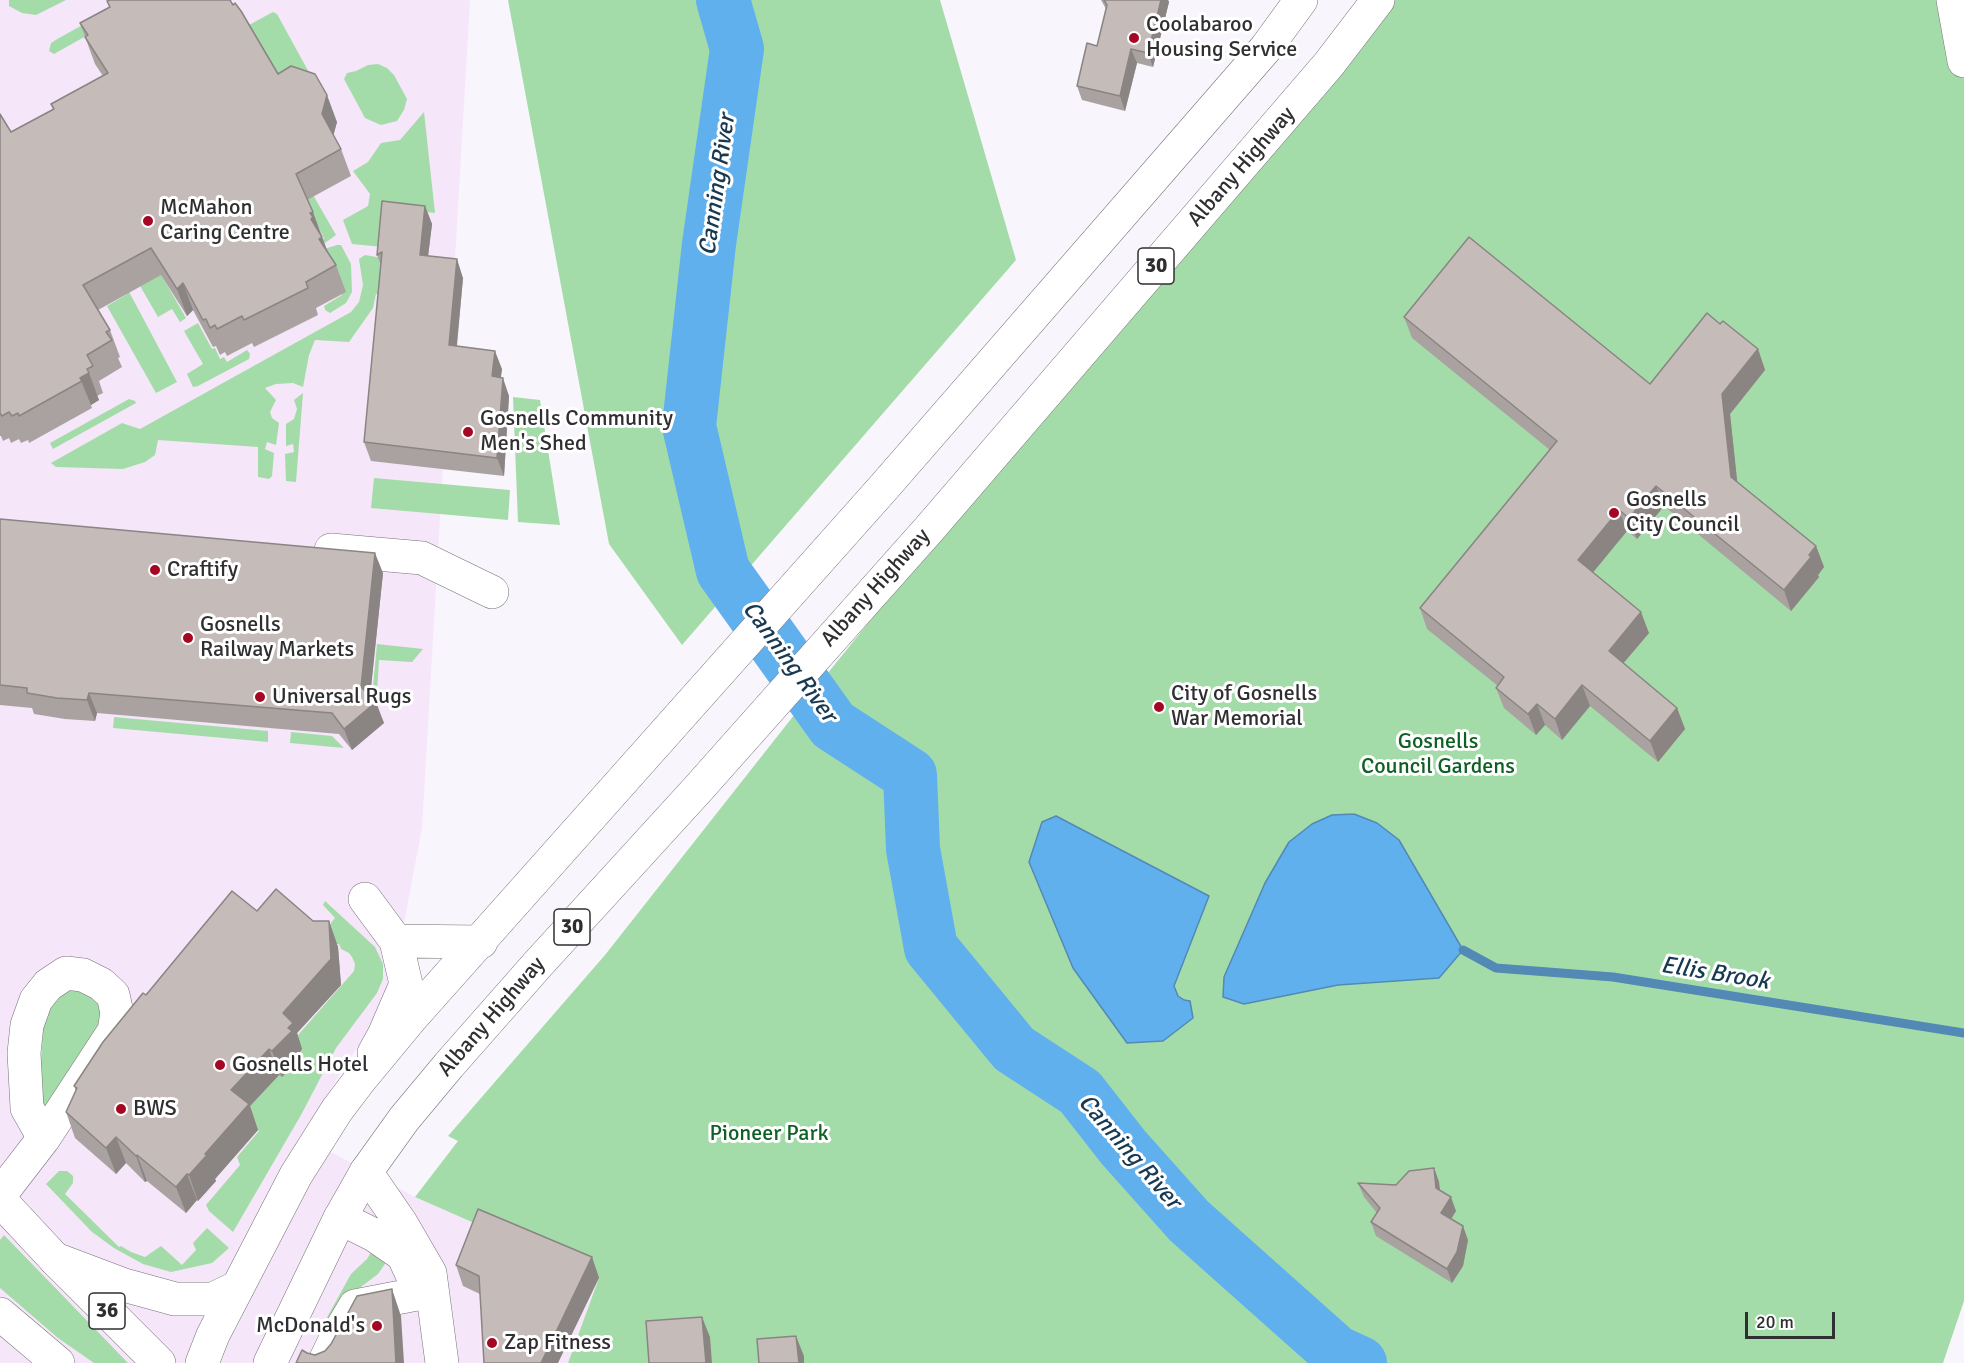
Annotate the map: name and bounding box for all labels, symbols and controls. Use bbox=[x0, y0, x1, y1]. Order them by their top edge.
place label: Coolabaroo Housing Service bbox=[1146, 12, 1297, 63]
marker: Coolabaroo Housing Service bbox=[1127, 31, 1141, 45]
street label: Albany Highway bbox=[1183, 102, 1301, 232]
water label: Canning River bbox=[694, 113, 742, 257]
place label: McMahon Caring Centre bbox=[160, 195, 290, 246]
marker: McMahon Caring Centre bbox=[141, 214, 155, 228]
road number: 30 bbox=[1138, 248, 1174, 284]
place label: Gosnells Community Men's Shed bbox=[480, 406, 673, 458]
marker: Gosnells Community Men's Shed bbox=[461, 425, 475, 439]
place label: Gosnells City Council bbox=[1626, 487, 1740, 538]
marker: Gosnells City Council bbox=[1607, 506, 1621, 520]
street label: Albany Highway bbox=[816, 523, 936, 653]
place label: Craftify bbox=[167, 557, 238, 583]
marker: Craftify bbox=[148, 563, 162, 577]
water label: Canning River bbox=[736, 596, 842, 728]
place label: Gosnells Railway Markets bbox=[200, 612, 354, 664]
marker: Gosnells Railway Markets bbox=[181, 631, 195, 645]
place label: City of Gosnells War Memorial bbox=[1171, 681, 1317, 732]
place label: Universal Rugs bbox=[272, 684, 411, 710]
marker: Universal Rugs bbox=[253, 690, 267, 704]
marker: City of Gosnells War Memorial bbox=[1152, 700, 1166, 714]
park label: Gosnells Council Gardens bbox=[1361, 729, 1515, 780]
road number: 30 bbox=[554, 909, 590, 945]
water label: Ellis Brook bbox=[1659, 951, 1771, 997]
street label: Albany Highway bbox=[433, 952, 551, 1082]
place label: Gosnells Hotel bbox=[232, 1052, 368, 1078]
marker: Gosnells Hotel bbox=[213, 1058, 227, 1072]
water label: Canning River bbox=[1071, 1089, 1187, 1215]
place label: BWS bbox=[133, 1096, 177, 1122]
marker: BWS bbox=[114, 1102, 128, 1116]
park label: Pioneer Park bbox=[709, 1121, 829, 1147]
road number: 36 bbox=[89, 1293, 125, 1329]
scale bar bbox=[1748, 1300, 1838, 1338]
text: 20 m bbox=[1756, 1311, 1794, 1333]
place label: McDonald's bbox=[256, 1313, 365, 1339]
marker: McDonald's bbox=[370, 1319, 384, 1333]
place label: Zap Fitness bbox=[504, 1330, 611, 1356]
marker: Zap Fitness bbox=[485, 1336, 499, 1350]

